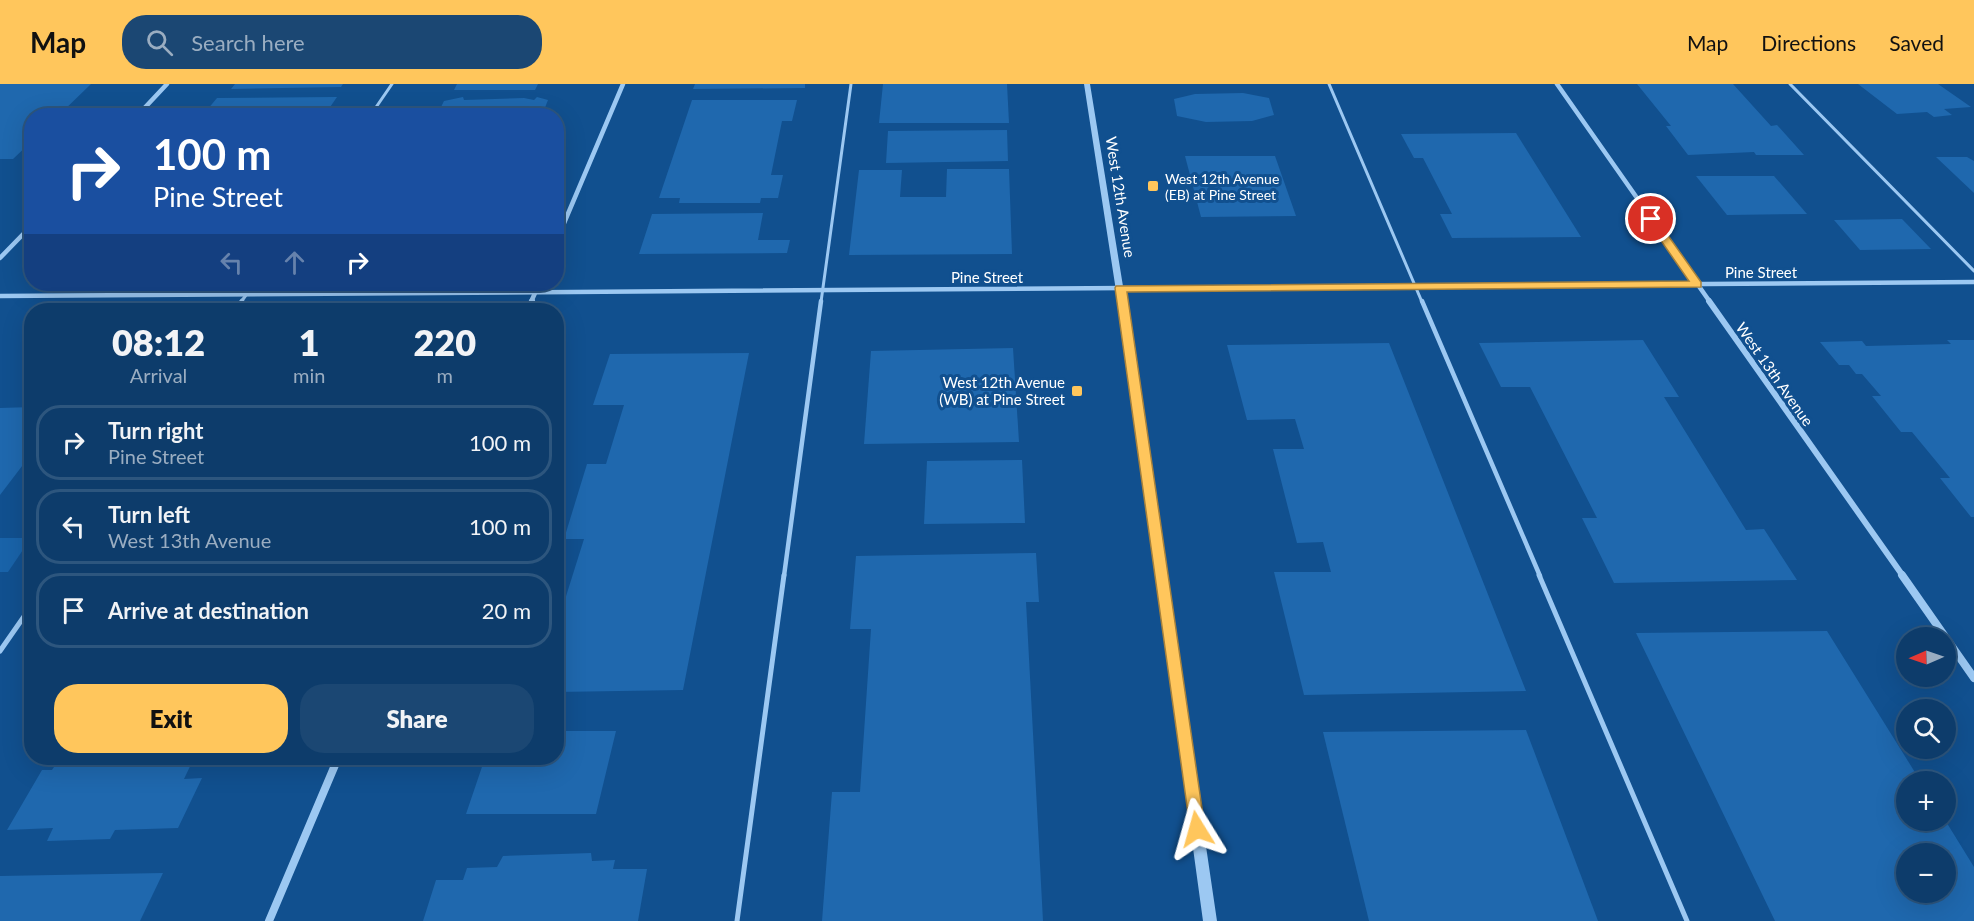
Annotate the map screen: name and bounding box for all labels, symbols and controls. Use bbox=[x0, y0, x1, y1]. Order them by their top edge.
search box bbox=[122, 15, 542, 69]
text: Map bbox=[30, 25, 86, 59]
icon: search bbox=[143, 26, 176, 59]
text: Search here bbox=[191, 29, 305, 56]
text: Map bbox=[1687, 30, 1728, 55]
text: Directions bbox=[1761, 30, 1856, 55]
text: Saved bbox=[1889, 30, 1944, 55]
text: 100 m bbox=[153, 129, 271, 179]
icon: right bbox=[54, 132, 132, 210]
street label: West 12th Avenue bbox=[1103, 135, 1139, 259]
place label: West 12th Avenue (EB) at Pine Street bbox=[1165, 170, 1279, 203]
marker: West 12th Avenue (EB) at Pine Street bbox=[1146, 179, 1160, 193]
text: Pine Street bbox=[153, 180, 283, 213]
pin bbox=[1625, 193, 1676, 244]
icon: arrive bbox=[1634, 202, 1667, 235]
icon: left bbox=[215, 246, 248, 279]
icon: ahead bbox=[278, 246, 311, 279]
icon: right bbox=[341, 246, 374, 279]
street label: Pine Street bbox=[1725, 263, 1798, 281]
street label: Pine Street bbox=[951, 268, 1024, 286]
street label: West 13th Avenue bbox=[1733, 319, 1818, 429]
text: 08:12 bbox=[112, 320, 205, 364]
text: 1 bbox=[299, 320, 320, 364]
text: 220 bbox=[413, 320, 476, 364]
text: Arrival bbox=[130, 363, 187, 387]
text: min bbox=[293, 363, 325, 387]
text: m bbox=[436, 363, 453, 387]
place label: West 12th Avenue (WB) at Pine Street bbox=[939, 373, 1066, 408]
marker: West 12th Avenue (WB) at Pine Street bbox=[1070, 384, 1084, 398]
text: Turn right bbox=[108, 417, 203, 444]
icon: right bbox=[57, 426, 90, 459]
text: 100 m bbox=[469, 429, 531, 456]
text: Pine Street bbox=[108, 444, 204, 468]
text: Turn left bbox=[108, 501, 190, 528]
icon: left bbox=[57, 510, 90, 543]
text: 100 m bbox=[469, 513, 531, 540]
text: West 13th Avenue bbox=[108, 528, 271, 552]
icon: arrive bbox=[57, 594, 90, 627]
text: Arrive at destination bbox=[108, 597, 309, 624]
text: 20 m bbox=[482, 597, 531, 624]
north arrow bbox=[1896, 627, 1956, 687]
map controls bbox=[1896, 627, 1956, 903]
button: Exit bbox=[54, 684, 288, 753]
button: Share bbox=[300, 684, 534, 753]
button: search bbox=[1896, 699, 1956, 759]
button: + bbox=[1896, 771, 1956, 831]
position arrow bbox=[1165, 797, 1229, 861]
button: − bbox=[1896, 843, 1956, 903]

